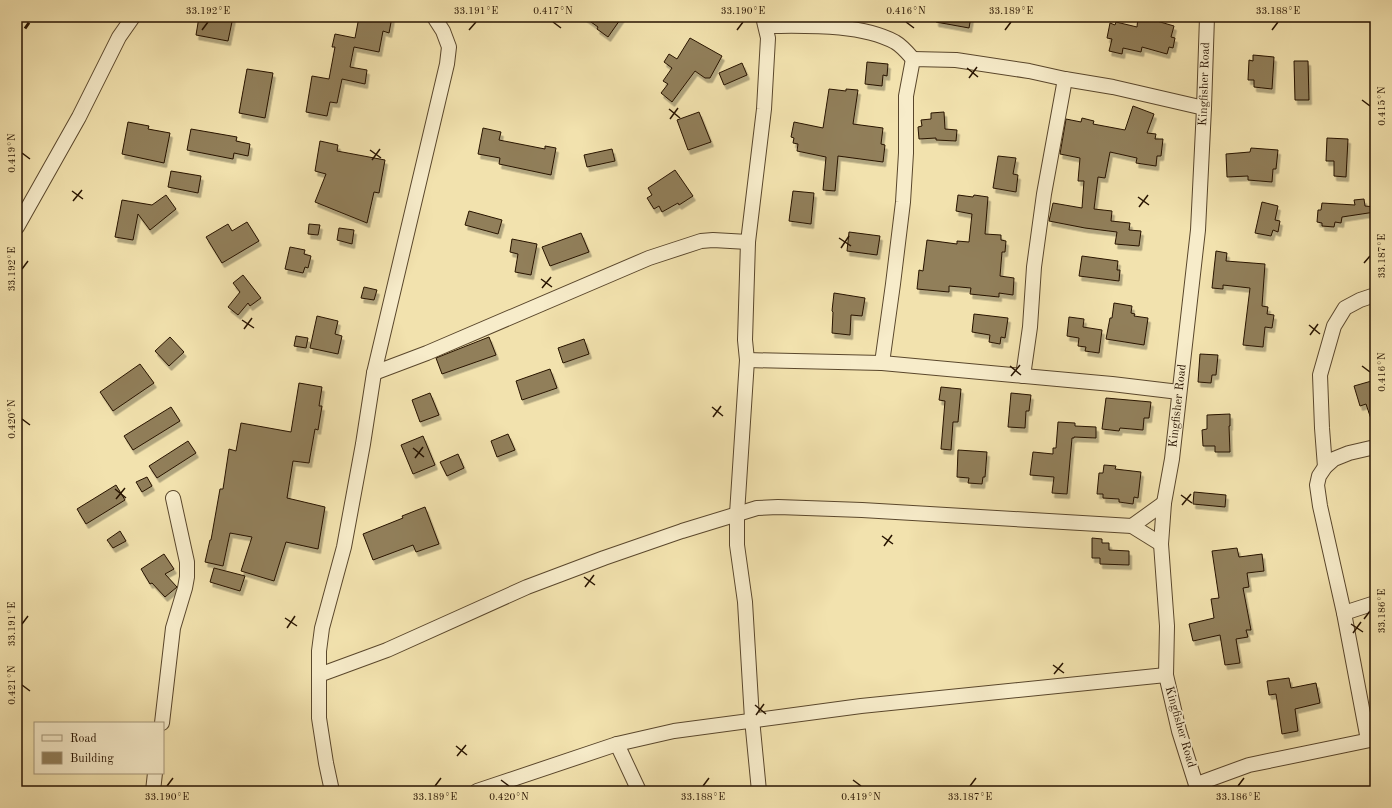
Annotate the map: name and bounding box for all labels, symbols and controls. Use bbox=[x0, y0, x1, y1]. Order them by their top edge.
text: 33.192°E bbox=[186, 6, 230, 16]
text: 33.191°E bbox=[454, 6, 498, 16]
text: 0.417°N bbox=[533, 6, 573, 16]
text: 33.190°E bbox=[721, 6, 765, 16]
text: 0.416°N bbox=[886, 6, 926, 16]
text: 33.189°E bbox=[989, 6, 1033, 16]
text: 33.188°E bbox=[1256, 6, 1300, 16]
street label: Kingfisher Road bbox=[1197, 42, 1212, 126]
text: 0.415°N bbox=[1377, 86, 1387, 126]
text: 0.419°N bbox=[7, 133, 17, 173]
text: 33.187°E bbox=[1377, 234, 1387, 278]
text: 33.192°E bbox=[7, 247, 17, 291]
text: 0.416°N bbox=[1377, 352, 1387, 392]
street label: Kingfisher Road bbox=[1167, 363, 1189, 448]
text: 0.420°N bbox=[7, 399, 17, 439]
text: 33.186°E bbox=[1377, 589, 1387, 633]
text: 33.191°E bbox=[7, 602, 17, 646]
text: 0.421°N bbox=[7, 665, 17, 705]
street label: Kingfisher Road bbox=[1163, 685, 1197, 769]
legend bbox=[34, 722, 164, 774]
text: Road bbox=[70, 733, 97, 745]
text: Building bbox=[70, 753, 114, 765]
text: 33.190°E bbox=[145, 792, 189, 802]
text: 33.189°E bbox=[413, 792, 457, 802]
text: 0.420°N bbox=[489, 792, 529, 802]
text: 33.188°E bbox=[681, 792, 725, 802]
text: 0.419°N bbox=[841, 792, 881, 802]
text: 33.187°E bbox=[948, 792, 992, 802]
text: 33.186°E bbox=[1216, 792, 1260, 802]

